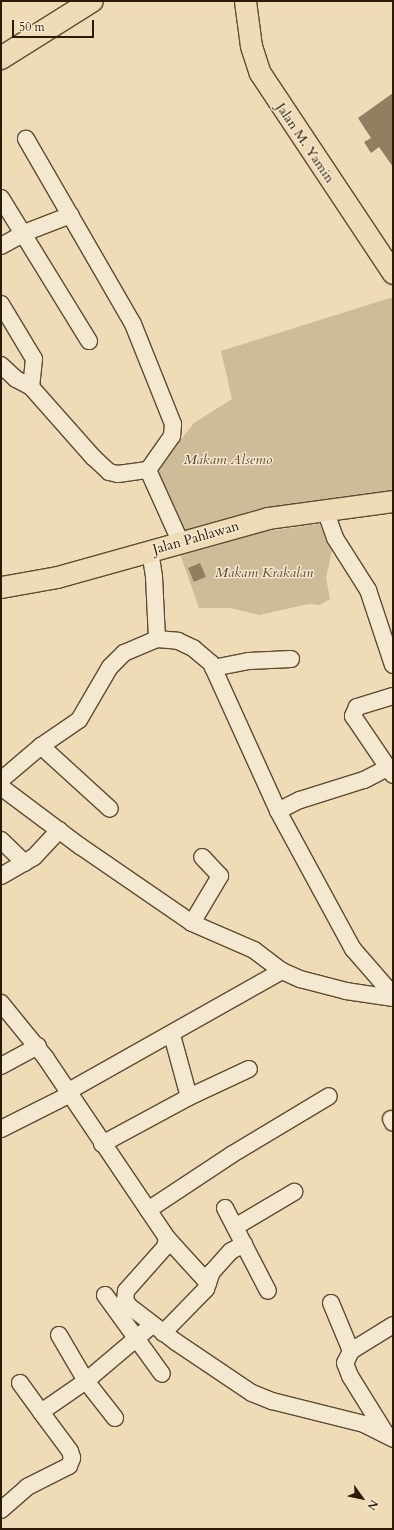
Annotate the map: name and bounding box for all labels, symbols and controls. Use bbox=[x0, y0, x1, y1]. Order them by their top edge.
scale bar bbox=[14, 12, 96, 38]
text: 50 m bbox=[19, 19, 45, 35]
street label: Jalan M. Yamin bbox=[272, 100, 338, 186]
park label: Makam Alsemo bbox=[184, 452, 272, 468]
street label: Jalan Pahlawan bbox=[151, 518, 241, 558]
park label: Makam Krakalan bbox=[215, 565, 313, 581]
north arrow bbox=[342, 1478, 382, 1518]
text: N bbox=[364, 1497, 381, 1513]

